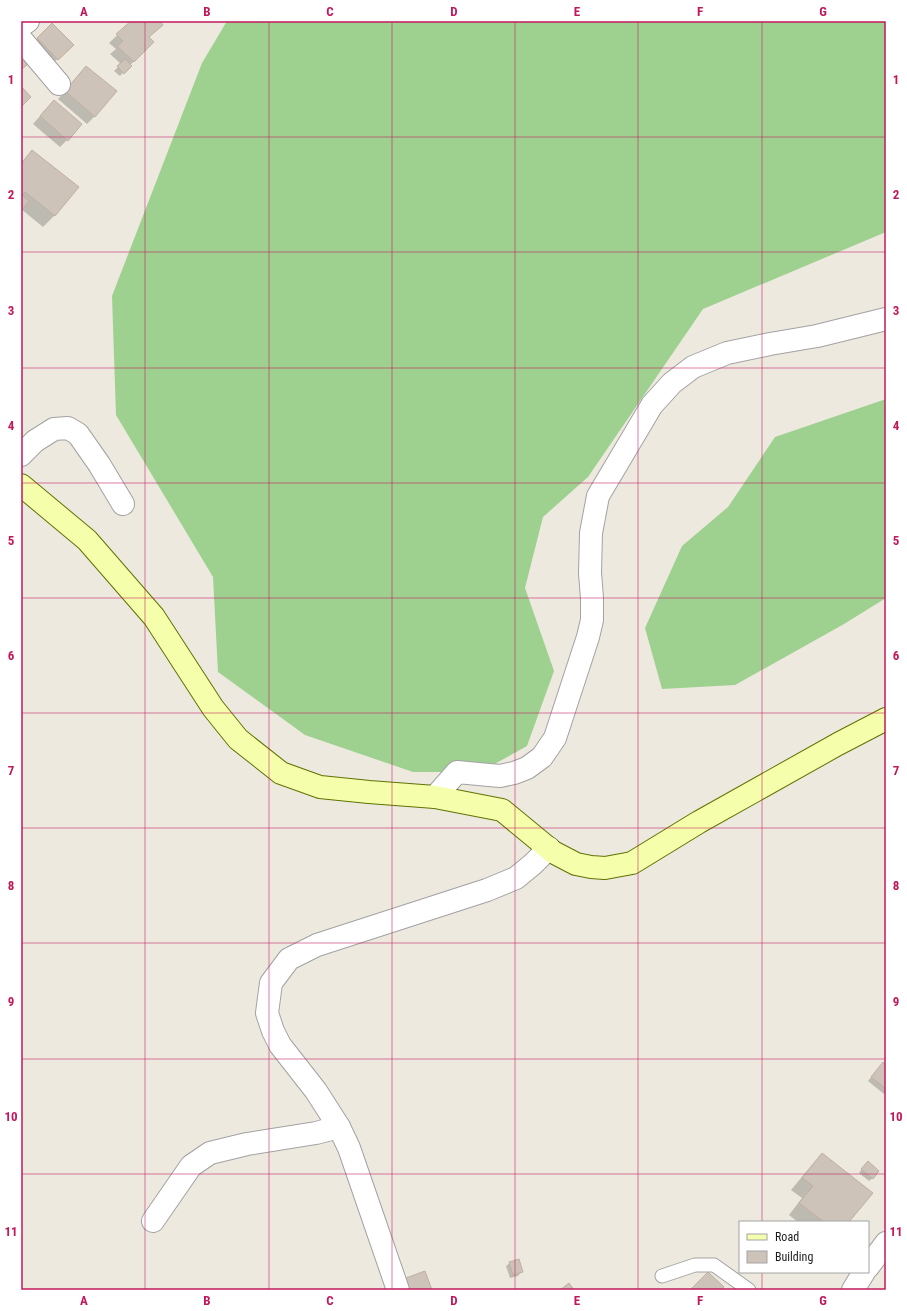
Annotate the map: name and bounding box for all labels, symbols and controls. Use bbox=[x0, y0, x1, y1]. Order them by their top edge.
text: A bbox=[80, 4, 88, 19]
text: B bbox=[203, 4, 211, 19]
text: C bbox=[326, 4, 334, 19]
text: D bbox=[450, 4, 458, 19]
text: E bbox=[574, 4, 581, 19]
text: F bbox=[697, 4, 703, 19]
text: G bbox=[819, 4, 827, 19]
text: 1 bbox=[8, 72, 14, 87]
text: 1 bbox=[893, 72, 899, 87]
text: 2 bbox=[8, 187, 15, 202]
text: 2 bbox=[893, 187, 900, 202]
text: 3 bbox=[8, 303, 14, 318]
text: 3 bbox=[893, 303, 899, 318]
text: 4 bbox=[8, 418, 15, 433]
text: 4 bbox=[893, 418, 900, 433]
text: 5 bbox=[8, 533, 15, 548]
text: 5 bbox=[893, 533, 900, 548]
text: 6 bbox=[8, 648, 15, 663]
text: 6 bbox=[893, 648, 900, 663]
text: 7 bbox=[8, 763, 15, 778]
text: 7 bbox=[893, 763, 900, 778]
text: 8 bbox=[8, 878, 14, 893]
text: 8 bbox=[893, 878, 899, 893]
text: 9 bbox=[8, 994, 14, 1009]
text: 9 bbox=[893, 994, 899, 1009]
text: 10 bbox=[4, 1109, 18, 1124]
text: 10 bbox=[889, 1109, 903, 1124]
legend bbox=[739, 1221, 869, 1273]
text: 11 bbox=[4, 1224, 18, 1239]
text: 11 bbox=[889, 1224, 903, 1239]
text: Road bbox=[775, 1230, 799, 1244]
text: Building bbox=[775, 1250, 813, 1264]
text: A bbox=[80, 1293, 88, 1308]
text: B bbox=[203, 1293, 211, 1308]
text: C bbox=[326, 1293, 334, 1308]
text: D bbox=[450, 1293, 458, 1308]
text: E bbox=[574, 1293, 581, 1308]
text: F bbox=[697, 1293, 703, 1308]
text: G bbox=[819, 1293, 827, 1308]

